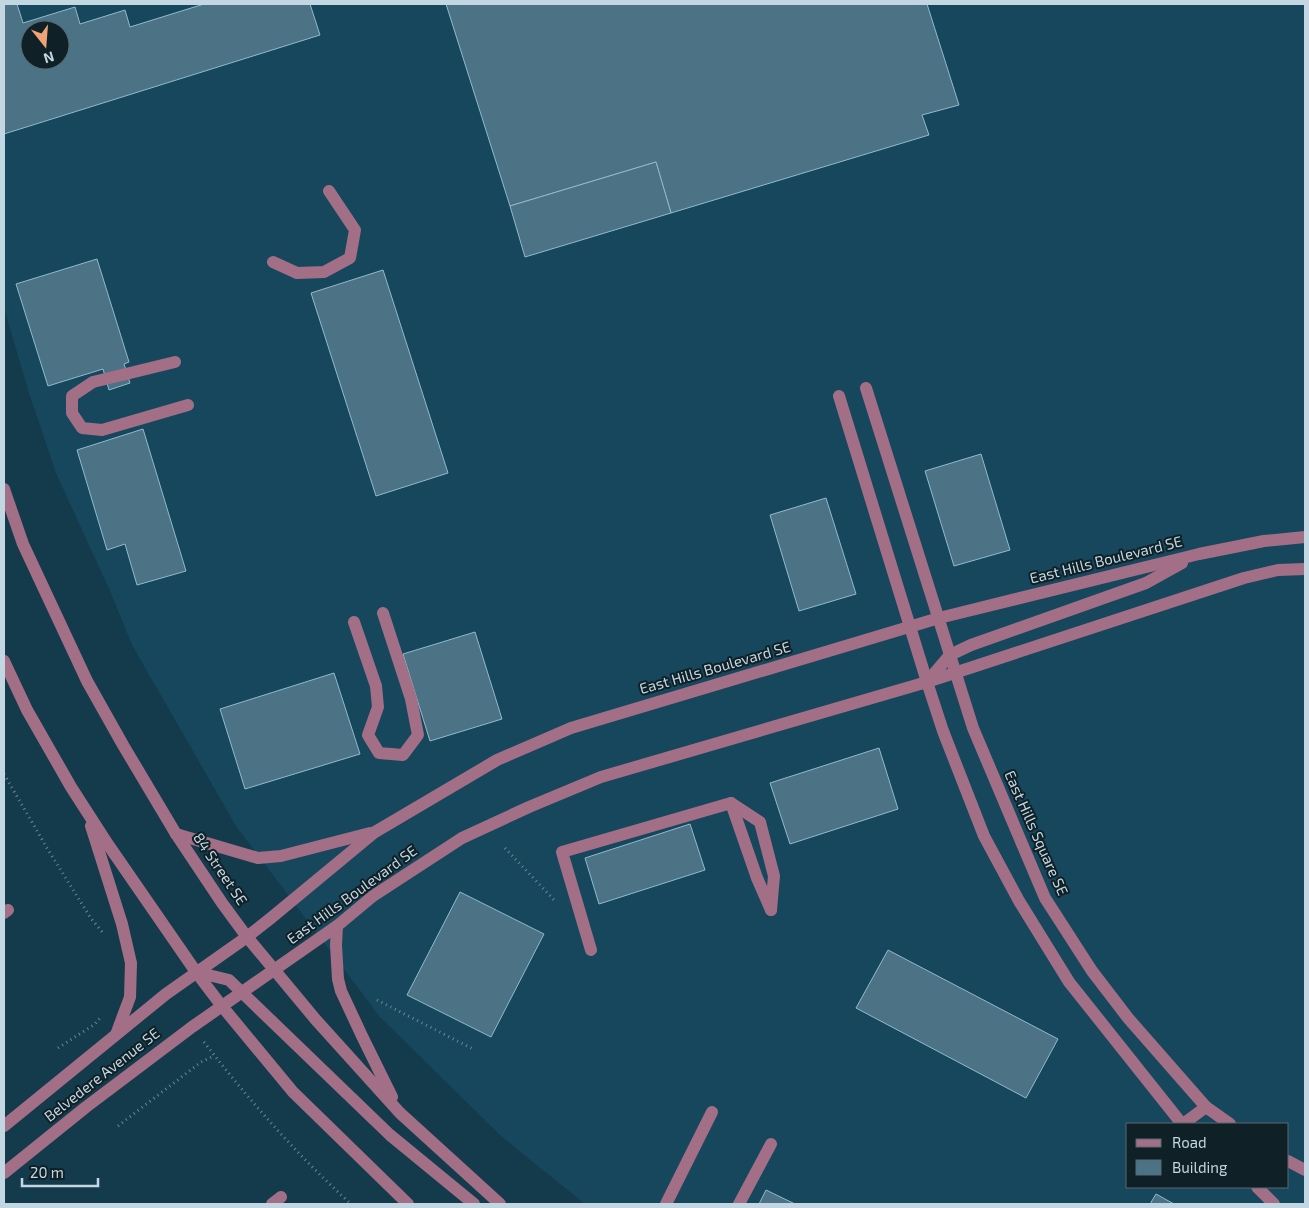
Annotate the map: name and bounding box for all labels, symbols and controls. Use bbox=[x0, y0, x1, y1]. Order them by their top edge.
north arrow bbox=[20, 20, 70, 70]
text: N bbox=[42, 48, 56, 68]
street label: East Hills Boulevard SE bbox=[1028, 531, 1184, 587]
street label: East Hills Boulevard SE bbox=[637, 637, 792, 697]
street label: East Hills Square SE bbox=[1001, 767, 1073, 898]
street label: 84 Street SE bbox=[190, 829, 252, 908]
street label: East Hills Boulevard SE bbox=[283, 841, 420, 947]
street label: Belvedere Avenue SE bbox=[40, 1024, 163, 1125]
legend bbox=[1126, 1123, 1289, 1188]
text: Road bbox=[1172, 1133, 1207, 1151]
scale bar bbox=[22, 1156, 99, 1188]
text: Building bbox=[1172, 1158, 1228, 1176]
text: 20 m bbox=[30, 1163, 64, 1181]

